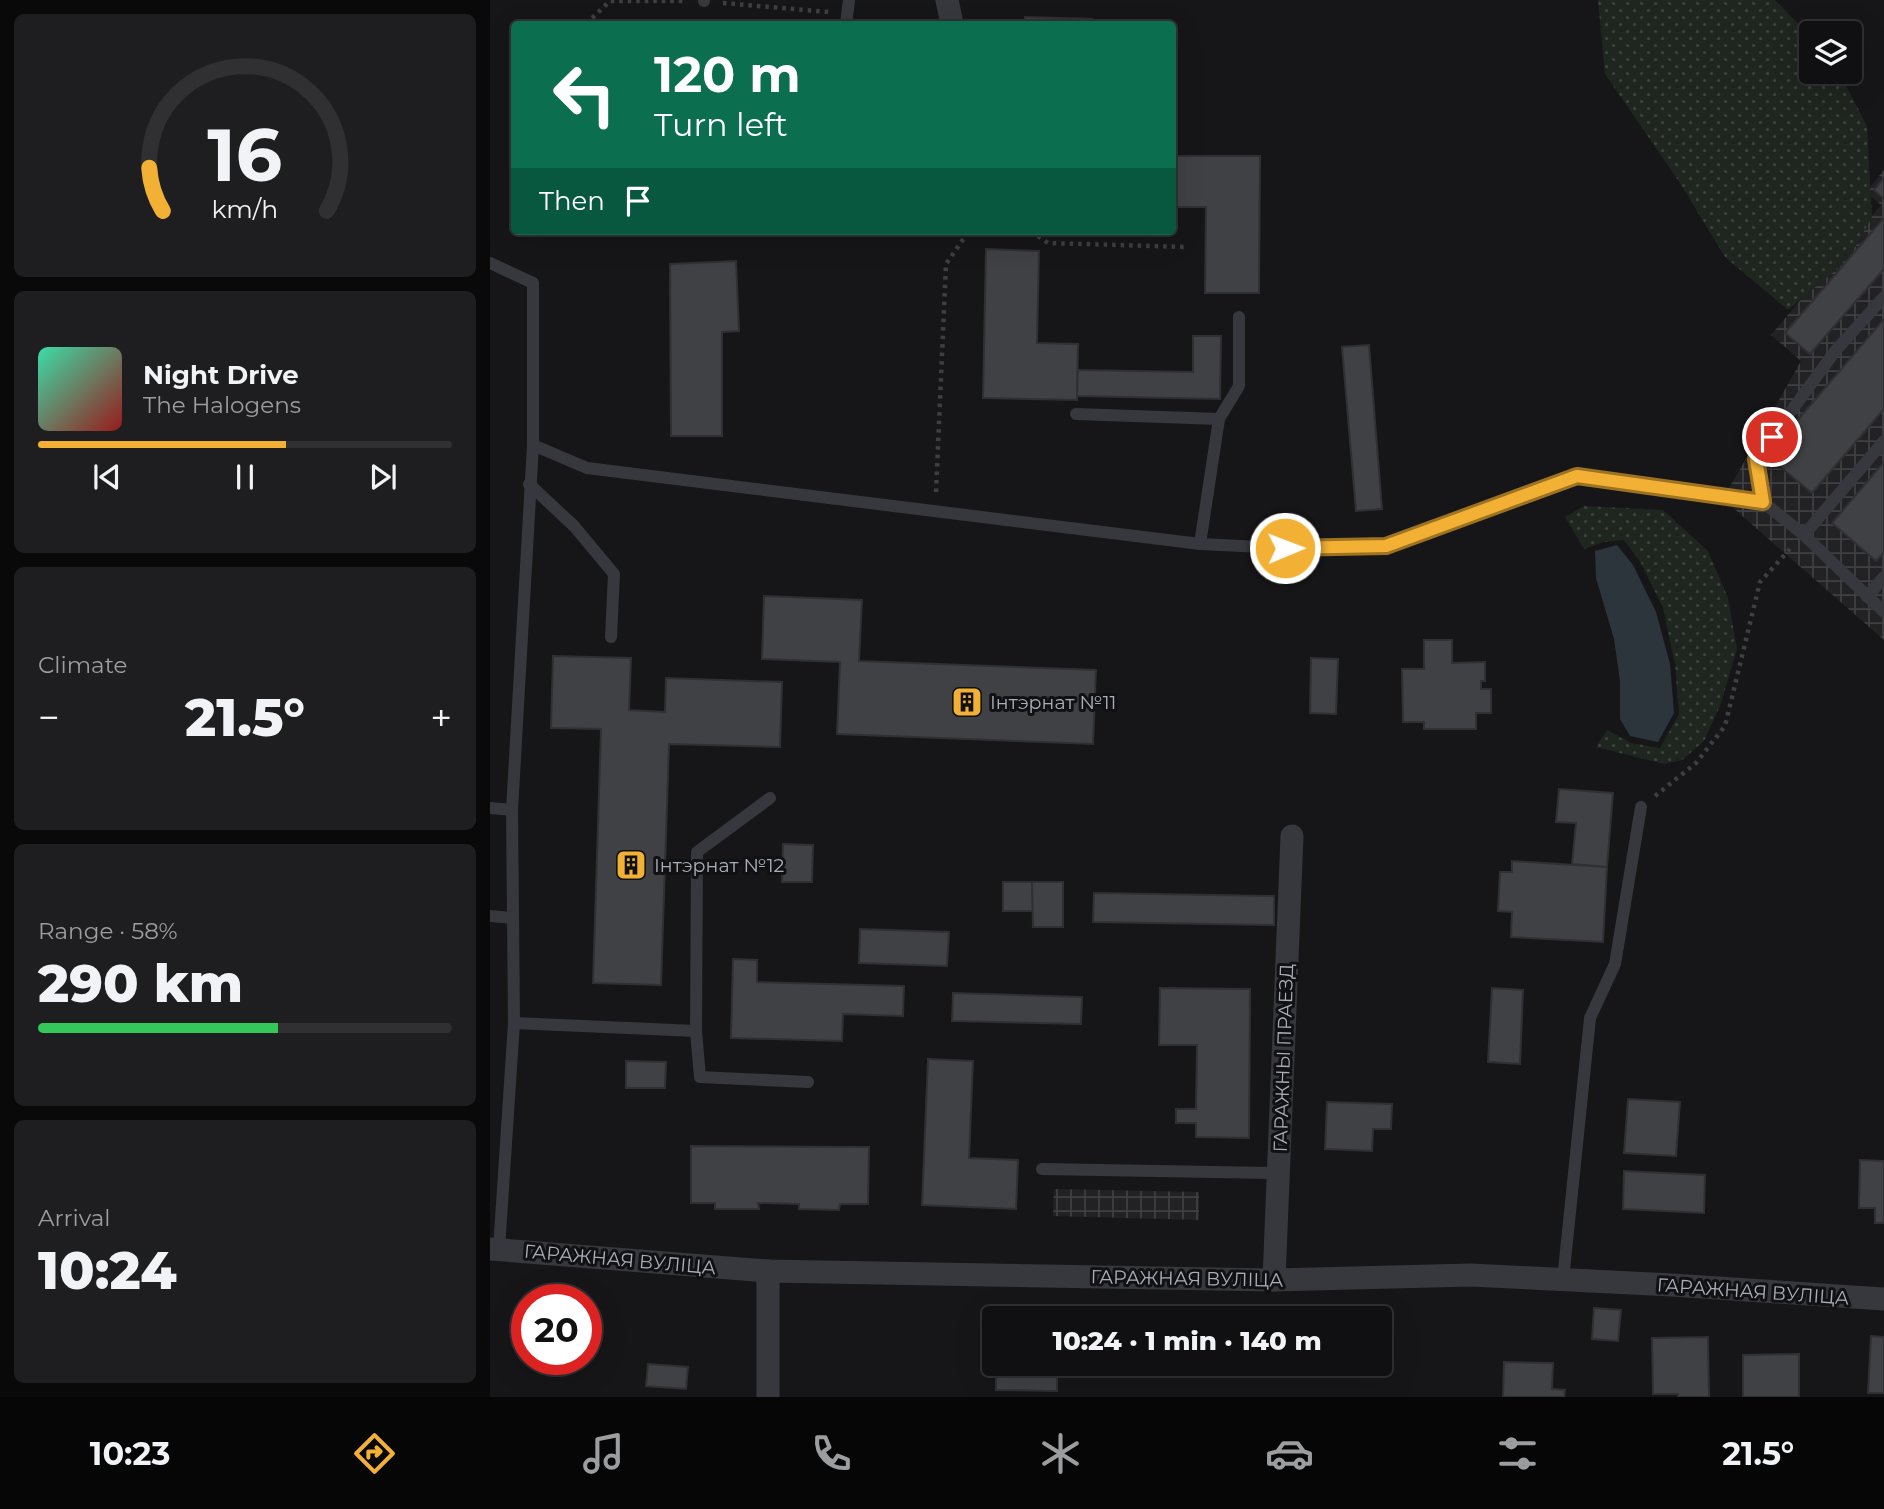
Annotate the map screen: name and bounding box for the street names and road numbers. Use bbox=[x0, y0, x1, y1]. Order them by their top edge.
street label: ГАРАЖНЫ ПРАЕЗД bbox=[1269, 963, 1298, 1153]
street label: ГАРАЖНАЯ ВУЛІЦА bbox=[523, 1240, 717, 1279]
street label: ГАРАЖНАЯ ВУЛІЦА bbox=[1090, 1265, 1283, 1292]
street label: ГАРАЖНАЯ ВУЛІЦА bbox=[1656, 1273, 1850, 1310]

